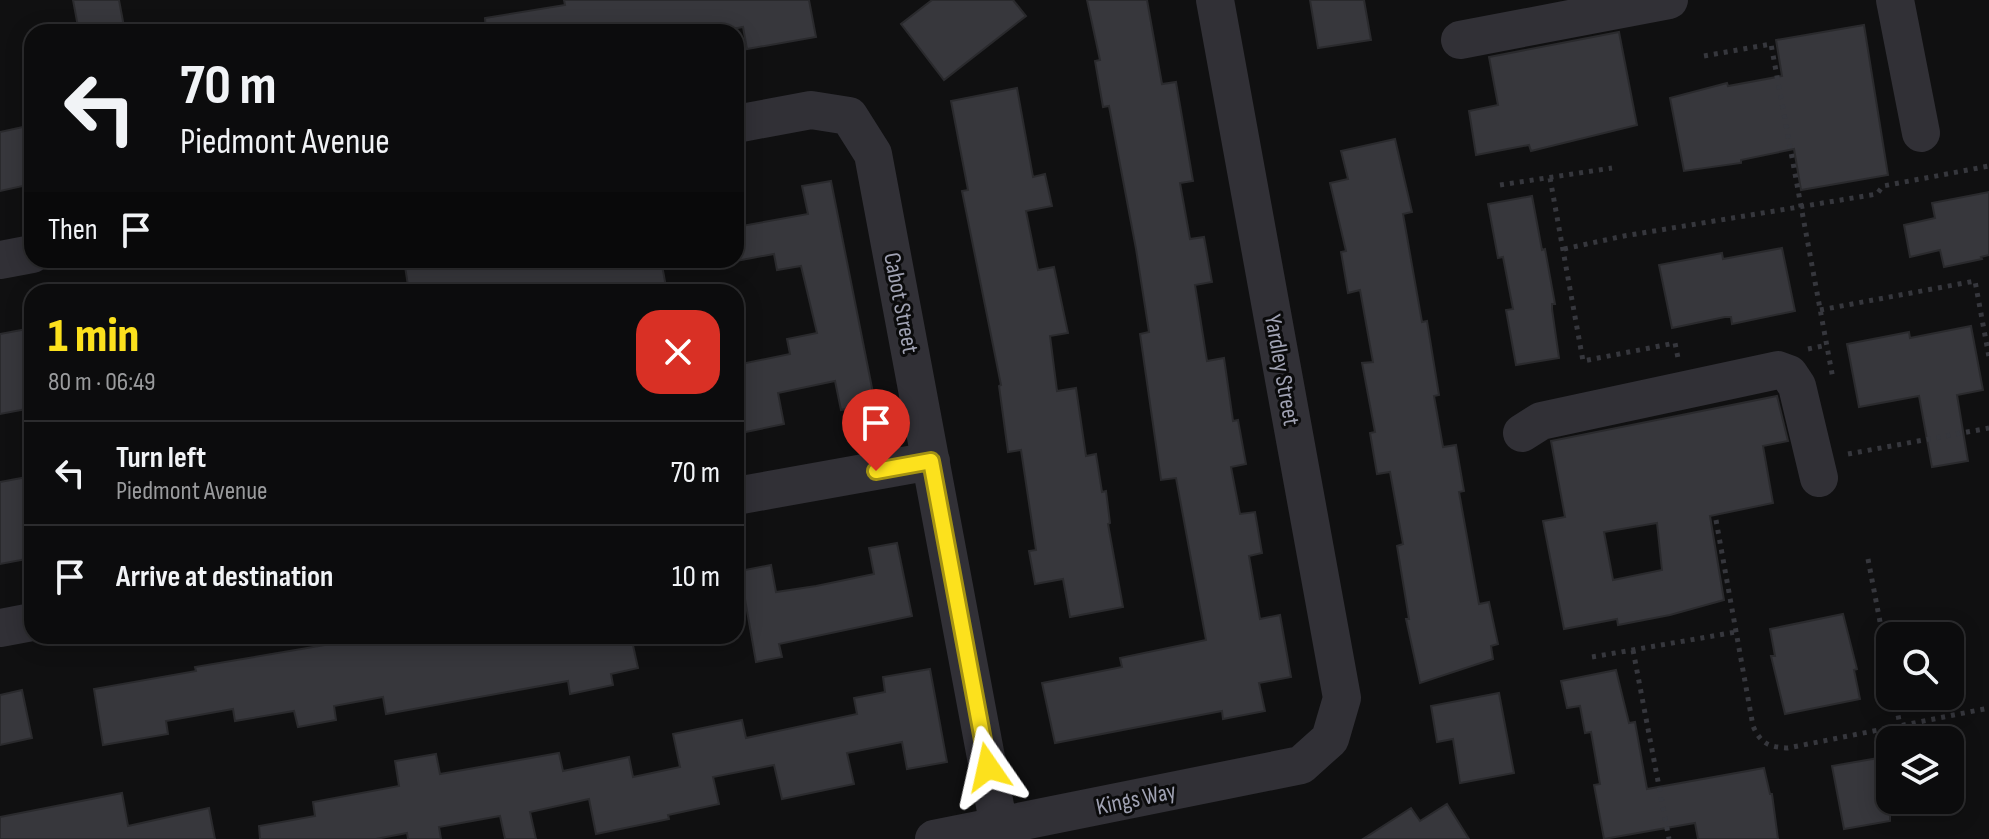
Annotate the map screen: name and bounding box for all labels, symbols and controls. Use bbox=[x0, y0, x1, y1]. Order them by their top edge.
text: 70 m bbox=[180, 53, 277, 120]
icon: left bbox=[48, 56, 152, 160]
text: Piedmont Avenue bbox=[180, 121, 390, 164]
icon: arrive bbox=[114, 208, 158, 252]
text: Then bbox=[48, 212, 98, 248]
street label: Cabot Street bbox=[877, 250, 925, 356]
text: 1 min bbox=[48, 308, 139, 365]
button: close bbox=[636, 310, 720, 394]
street label: Yardley Street bbox=[1258, 312, 1306, 428]
text: 80 m · 06:49 bbox=[48, 367, 156, 398]
pin bbox=[842, 389, 910, 471]
icon: arrive bbox=[854, 401, 898, 445]
text: Turn left bbox=[116, 440, 206, 476]
icon: left bbox=[48, 451, 92, 495]
text: 70 m bbox=[671, 455, 720, 491]
text: Piedmont Avenue bbox=[116, 476, 268, 507]
icon: arrive bbox=[48, 555, 92, 599]
text: Arrive at destination bbox=[116, 559, 333, 595]
text: 10 m bbox=[672, 559, 720, 595]
map controls bbox=[1876, 622, 1964, 814]
button: search bbox=[1876, 622, 1964, 710]
position arrow bbox=[946, 725, 1030, 809]
button: layers bbox=[1876, 726, 1964, 814]
street label: Kings Way bbox=[1093, 776, 1179, 822]

